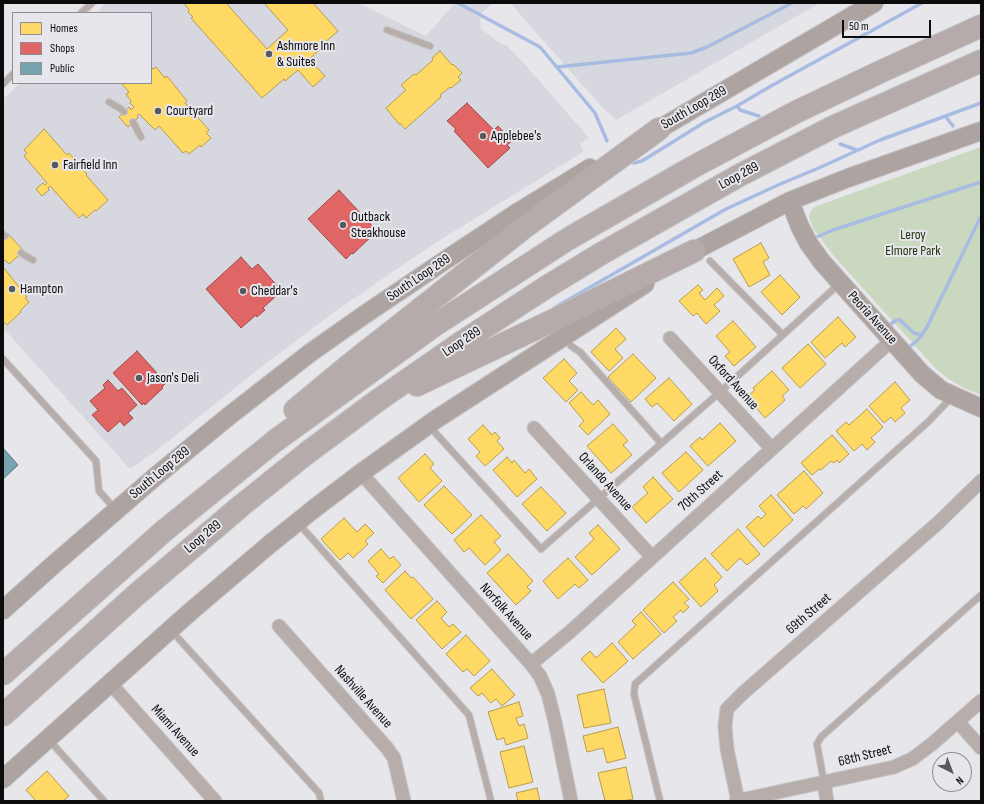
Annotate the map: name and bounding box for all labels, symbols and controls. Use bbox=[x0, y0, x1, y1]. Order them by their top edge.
legend bbox=[12, 12, 152, 84]
scale bar bbox=[844, 12, 933, 38]
text: 50 m bbox=[849, 19, 869, 34]
text: Homes bbox=[50, 21, 78, 36]
place label: Ashmore Inn & Suites bbox=[277, 38, 335, 70]
text: Shops bbox=[50, 41, 75, 56]
marker: Ashmore Inn & Suites bbox=[264, 49, 274, 59]
text: Public bbox=[50, 61, 75, 76]
street label: South Loop 289 bbox=[658, 82, 730, 134]
place label: Courtyard bbox=[166, 103, 213, 119]
marker: Courtyard bbox=[153, 106, 163, 116]
place label: Applebee's bbox=[491, 128, 541, 144]
marker: Applebee's bbox=[478, 131, 488, 141]
place label: Fairfield Inn bbox=[63, 157, 117, 173]
street label: Loop 289 bbox=[716, 159, 762, 193]
marker: Fairfield Inn bbox=[50, 160, 60, 170]
place label: Outback Steakhouse bbox=[351, 209, 406, 242]
marker: Outback Steakhouse bbox=[338, 220, 348, 230]
park label: Leroy Elmore Park bbox=[885, 227, 941, 260]
street label: South Loop 289 bbox=[384, 251, 454, 305]
place label: Hampton bbox=[20, 281, 63, 297]
place label: Cheddar's bbox=[251, 283, 298, 299]
marker: Hampton bbox=[7, 284, 17, 294]
marker: Cheddar's bbox=[238, 286, 248, 296]
street label: Peoria Avenue bbox=[844, 288, 900, 348]
street label: Loop 289 bbox=[440, 323, 484, 361]
street label: Oxford Avenue bbox=[704, 352, 762, 414]
place label: Jason's Deli bbox=[147, 370, 199, 386]
marker: Jason's Deli bbox=[134, 373, 144, 383]
street label: South Loop 289 bbox=[127, 443, 193, 503]
street label: Orlando Avenue bbox=[574, 449, 636, 515]
street label: 70th Street bbox=[675, 467, 727, 515]
street label: Loop 289 bbox=[181, 517, 225, 557]
street label: Norfolk Avenue bbox=[476, 580, 536, 644]
street label: 69th Street bbox=[783, 590, 835, 638]
street label: Nashville Avenue bbox=[330, 662, 396, 732]
street label: Miami Avenue bbox=[147, 701, 203, 761]
street label: 68th Street bbox=[837, 741, 893, 771]
north arrow bbox=[932, 752, 972, 792]
text: N bbox=[953, 774, 966, 787]

